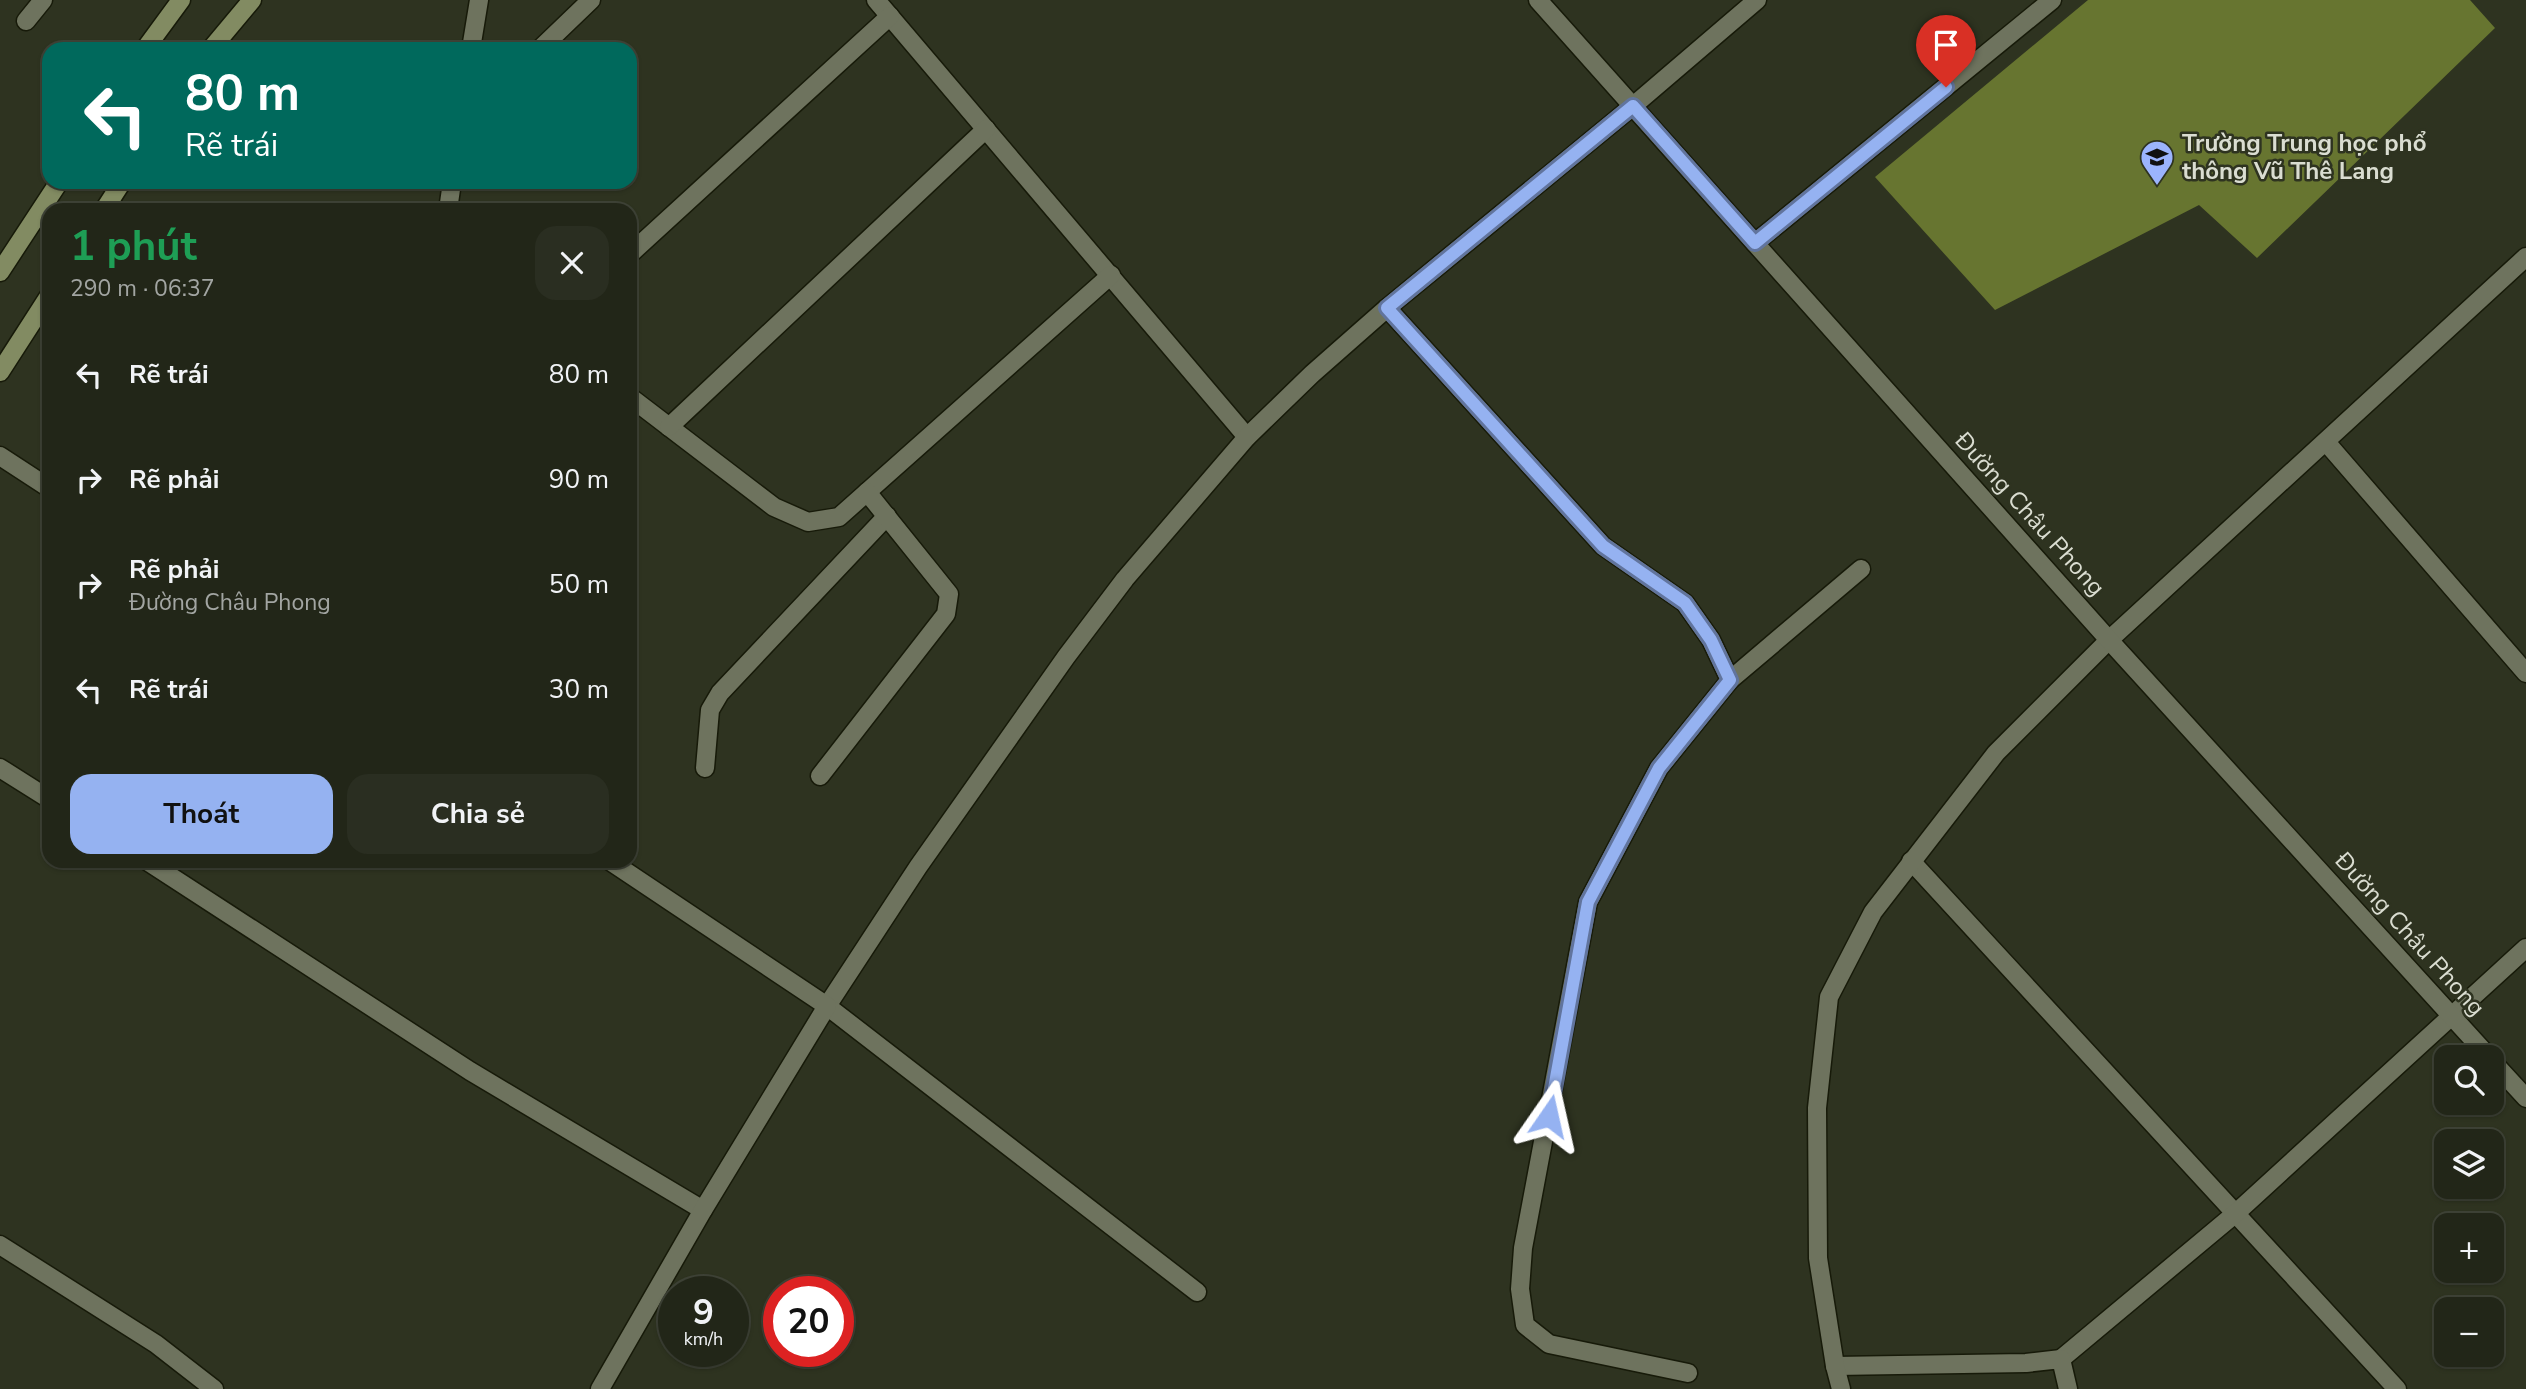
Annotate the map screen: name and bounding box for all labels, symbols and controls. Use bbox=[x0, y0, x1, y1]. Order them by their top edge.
pin bbox=[1916, 15, 1976, 87]
icon: arrive bbox=[1927, 26, 1965, 64]
text: 80 m bbox=[185, 60, 300, 127]
icon: left bbox=[70, 70, 161, 161]
text: Rẽ trái bbox=[185, 124, 278, 167]
place label: Trường Trung học phổ thông Vũ Thê Lang bbox=[2182, 127, 2426, 187]
school or university icon: Trường Trung học phổ thông Vũ Thê Lang bbox=[2138, 138, 2176, 187]
text: 1 phút bbox=[70, 218, 197, 275]
button: close bbox=[535, 226, 609, 300]
text: 290 m · 06:37 bbox=[70, 273, 215, 304]
icon: left bbox=[70, 356, 108, 394]
text: Rẽ trái bbox=[129, 357, 209, 392]
text: 80 m bbox=[549, 357, 609, 392]
street label: Đường Châu Phong bbox=[1947, 424, 2112, 603]
icon: right bbox=[70, 461, 108, 499]
text: Rẽ phải bbox=[129, 462, 219, 497]
text: 90 m bbox=[549, 462, 609, 497]
text: Rẽ phải bbox=[129, 552, 219, 587]
icon: right bbox=[70, 566, 108, 604]
text: 50 m bbox=[549, 567, 609, 602]
text: Đường Châu Phong bbox=[129, 587, 331, 618]
icon: left bbox=[70, 671, 108, 709]
text: Rẽ trái bbox=[129, 672, 209, 707]
text: 30 m bbox=[549, 672, 609, 707]
button: Thoát bbox=[70, 774, 333, 854]
button: Chia sẻ bbox=[347, 774, 609, 854]
street label: Đường Châu Phong bbox=[2327, 844, 2492, 1023]
map controls bbox=[2434, 1045, 2504, 1367]
button: search bbox=[2434, 1045, 2504, 1115]
position arrow bbox=[1512, 1079, 1586, 1153]
button: layers bbox=[2434, 1129, 2504, 1199]
button: + bbox=[2434, 1213, 2504, 1283]
speed limit sign: 20 bbox=[763, 1276, 854, 1367]
text: 9 bbox=[693, 1289, 714, 1336]
button: − bbox=[2434, 1297, 2504, 1367]
text: km/h bbox=[684, 1327, 723, 1351]

